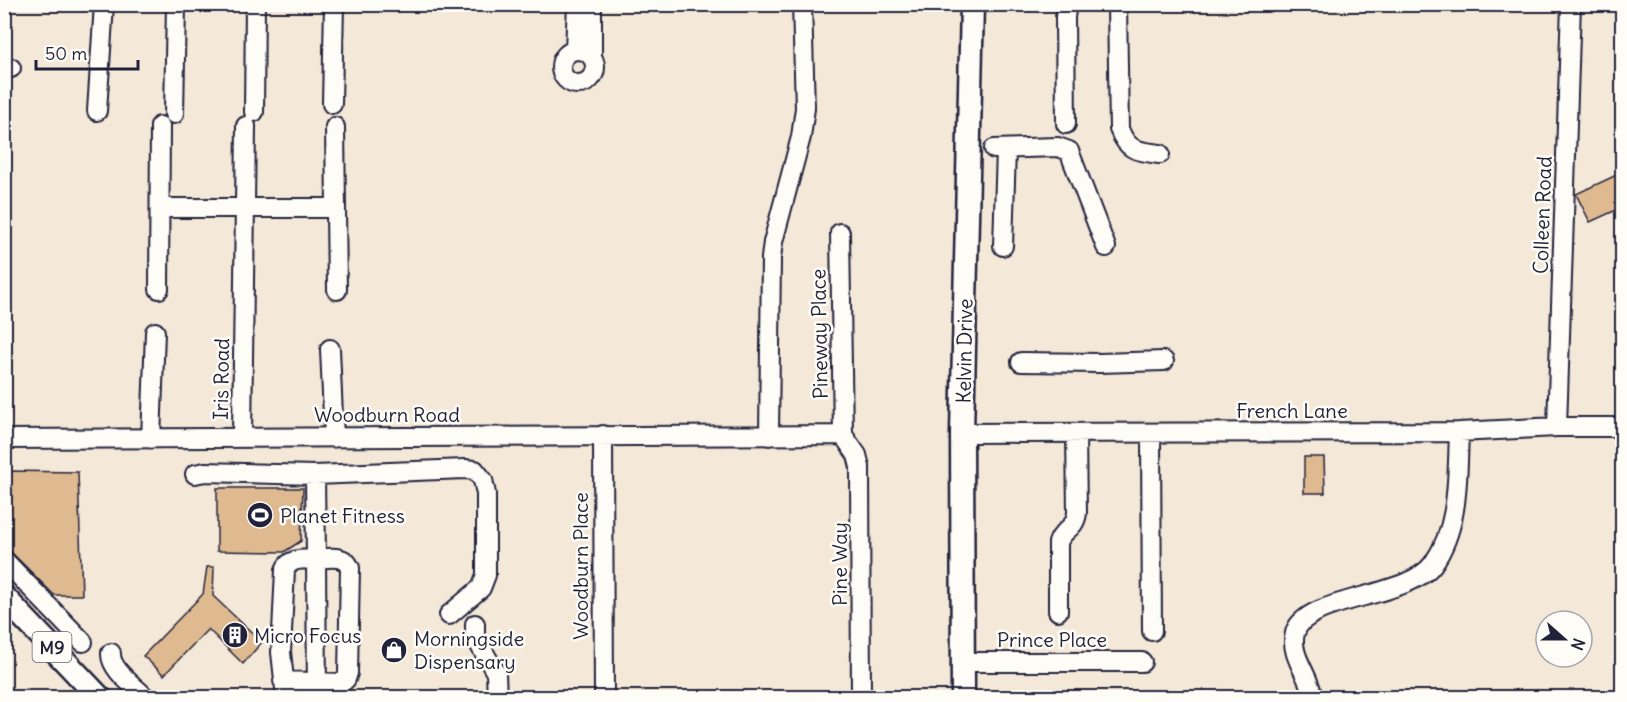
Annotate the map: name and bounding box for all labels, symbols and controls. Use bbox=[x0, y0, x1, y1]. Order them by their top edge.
scale bar bbox=[36, 33, 138, 71]
text: 50 m bbox=[45, 42, 87, 65]
street label: Colleen Road bbox=[1527, 155, 1557, 274]
street label: Pineway Place bbox=[805, 269, 833, 399]
street label: Kelvin Drive bbox=[951, 298, 977, 404]
street label: Iris Road bbox=[208, 338, 234, 420]
street label: French Lane bbox=[1236, 398, 1348, 423]
street label: Woodburn Road bbox=[314, 402, 460, 427]
street label: Woodburn Place bbox=[568, 492, 593, 640]
sports icon: Planet Fitness bbox=[245, 500, 275, 530]
place label: Planet Fitness bbox=[280, 503, 405, 528]
street label: Pine Way bbox=[827, 522, 852, 606]
north arrow bbox=[1534, 609, 1594, 669]
building icon: Micro Focus bbox=[220, 620, 250, 650]
place label: Micro Focus bbox=[254, 623, 361, 648]
place label: Morningside Dispensary bbox=[414, 626, 524, 674]
street label: Prince Place bbox=[997, 627, 1107, 652]
road number: M9 bbox=[32, 632, 72, 662]
shop icon: Morningside Dispensary bbox=[379, 635, 409, 665]
text: N bbox=[1567, 636, 1589, 653]

